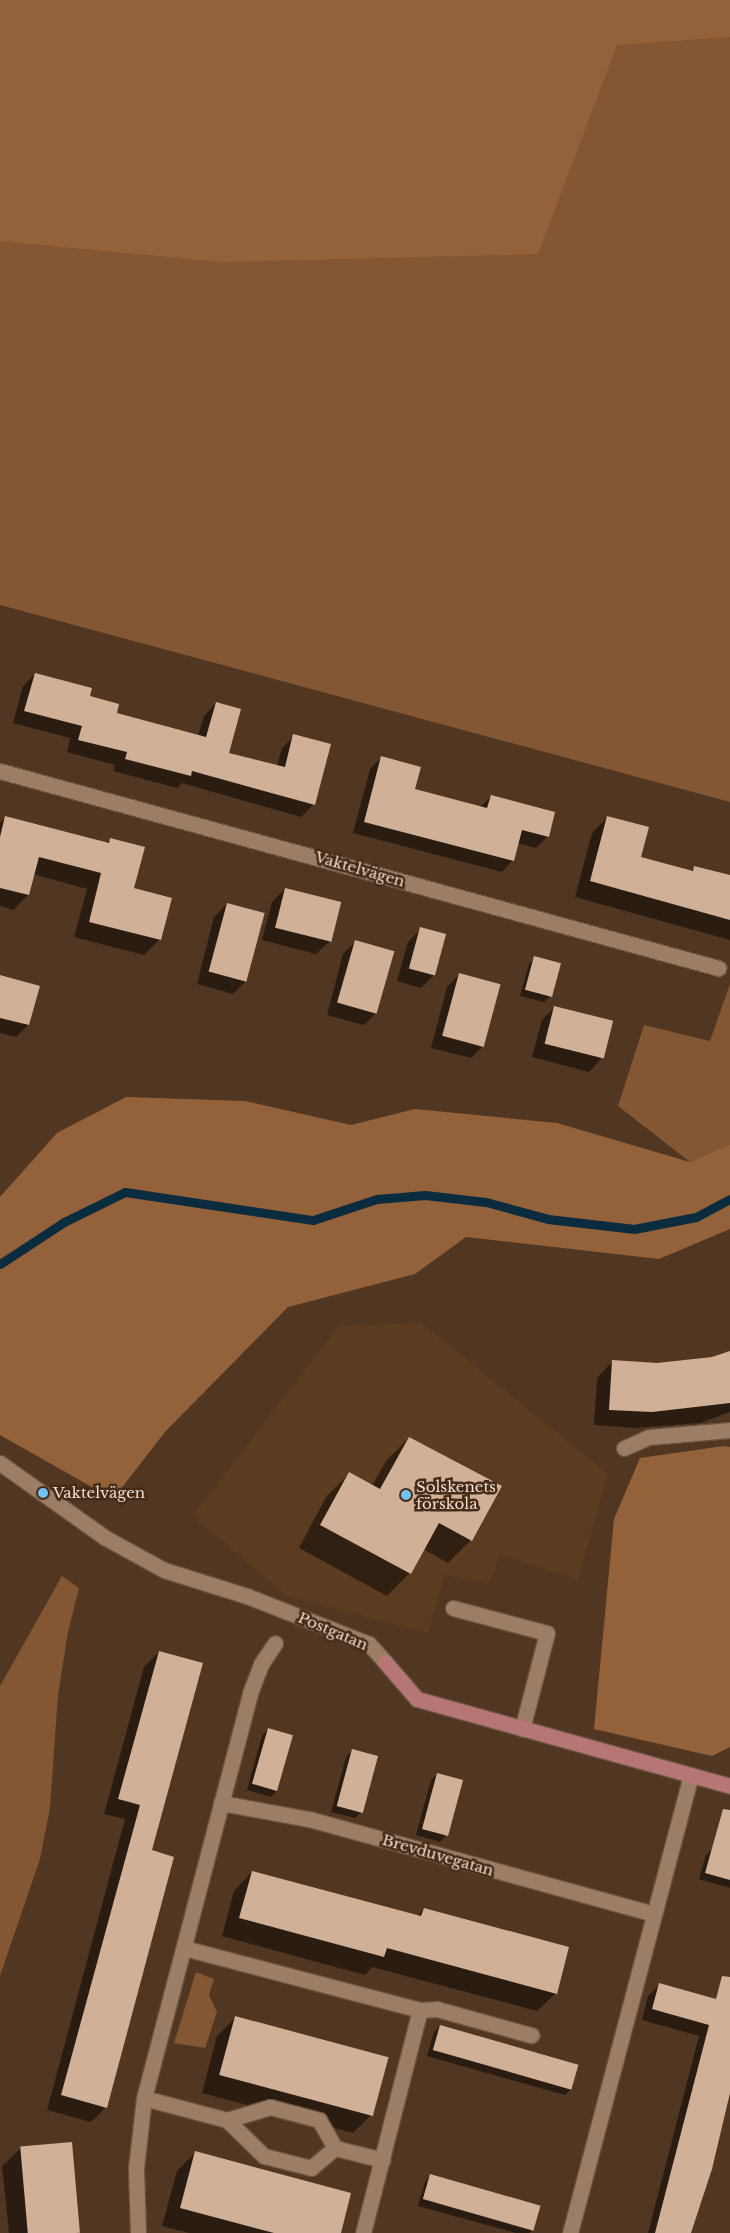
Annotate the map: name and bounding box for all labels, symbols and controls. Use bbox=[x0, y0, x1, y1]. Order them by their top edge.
street label: Vaktelvägen bbox=[313, 848, 407, 890]
place label: Solskenets förskola bbox=[416, 1477, 496, 1512]
place label: Vaktelvägen bbox=[53, 1484, 145, 1502]
marker: Vaktelvägen bbox=[37, 1487, 49, 1499]
marker: Solskenets förskola bbox=[400, 1489, 412, 1501]
street label: Postgatan bbox=[296, 1608, 370, 1654]
street label: Brevduvegatan bbox=[380, 1831, 496, 1879]

